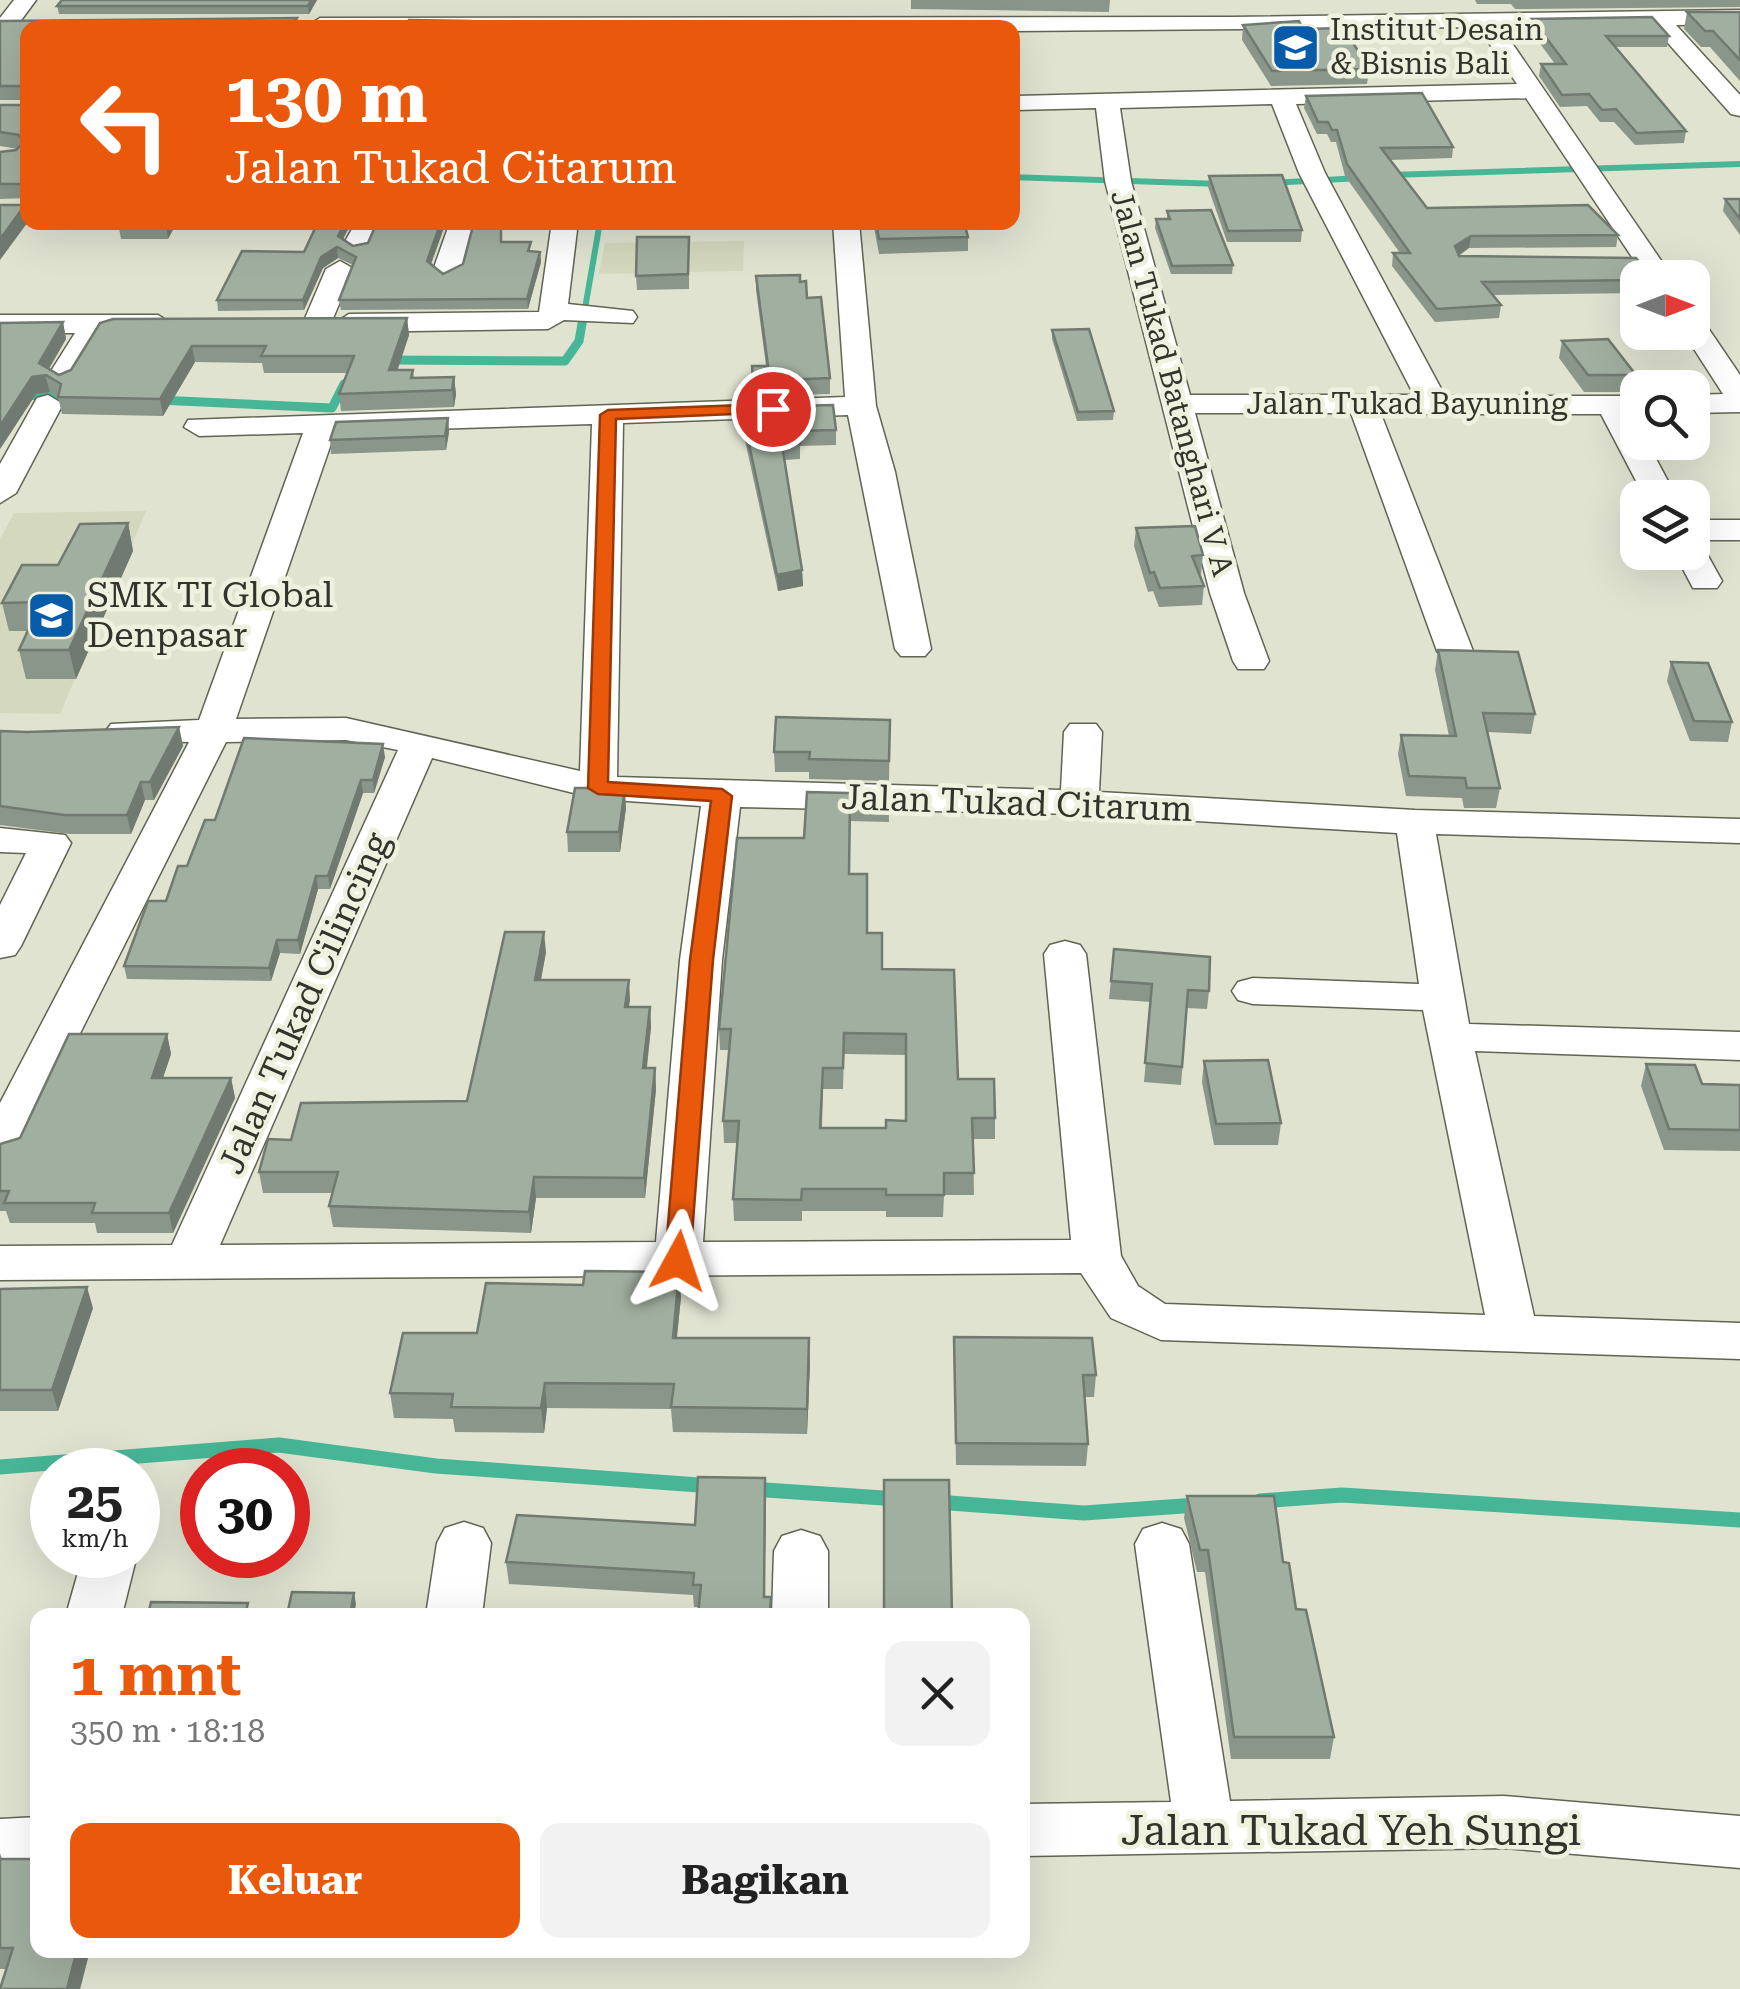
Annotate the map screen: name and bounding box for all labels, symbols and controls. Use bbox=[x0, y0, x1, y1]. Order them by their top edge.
place label: Institut Desain & Bisnis Bali bbox=[1330, 12, 1543, 81]
school or university icon: Institut Desain & Bisnis Bali bbox=[1269, 21, 1321, 73]
text: 130 m bbox=[225, 57, 428, 139]
icon: left bbox=[60, 60, 190, 190]
text: Jalan Tukad Citarum bbox=[225, 141, 677, 194]
street label: Jalan Tukad Batanghari V A bbox=[1104, 186, 1241, 580]
north arrow bbox=[1620, 260, 1710, 350]
map controls bbox=[1620, 260, 1710, 570]
pin bbox=[731, 367, 816, 452]
button: search bbox=[1620, 370, 1710, 460]
icon: arrive bbox=[746, 382, 801, 437]
street label: Jalan Tukad Bayuning bbox=[1246, 386, 1568, 421]
button: layers bbox=[1620, 480, 1710, 570]
place label: SMK TI Global Denpasar bbox=[87, 575, 333, 656]
school or university icon: SMK TI Global Denpasar bbox=[26, 589, 78, 641]
street label: Jalan Tukad Citarum bbox=[841, 777, 1193, 830]
street label: Jalan Tukad Cilincing bbox=[211, 826, 398, 1180]
position arrow bbox=[626, 1209, 730, 1313]
speed limit sign: 30 bbox=[180, 1448, 310, 1578]
text: 25 bbox=[67, 1472, 123, 1530]
text: km/h bbox=[62, 1524, 128, 1553]
text: 1 mnt bbox=[70, 1639, 241, 1710]
button: close bbox=[885, 1641, 990, 1746]
text: 350 m · 18:18 bbox=[70, 1712, 265, 1750]
street label: Jalan Tukad Yeh Sungi bbox=[1121, 1806, 1581, 1855]
button: Keluar bbox=[70, 1823, 520, 1938]
button: Bagikan bbox=[540, 1823, 990, 1938]

